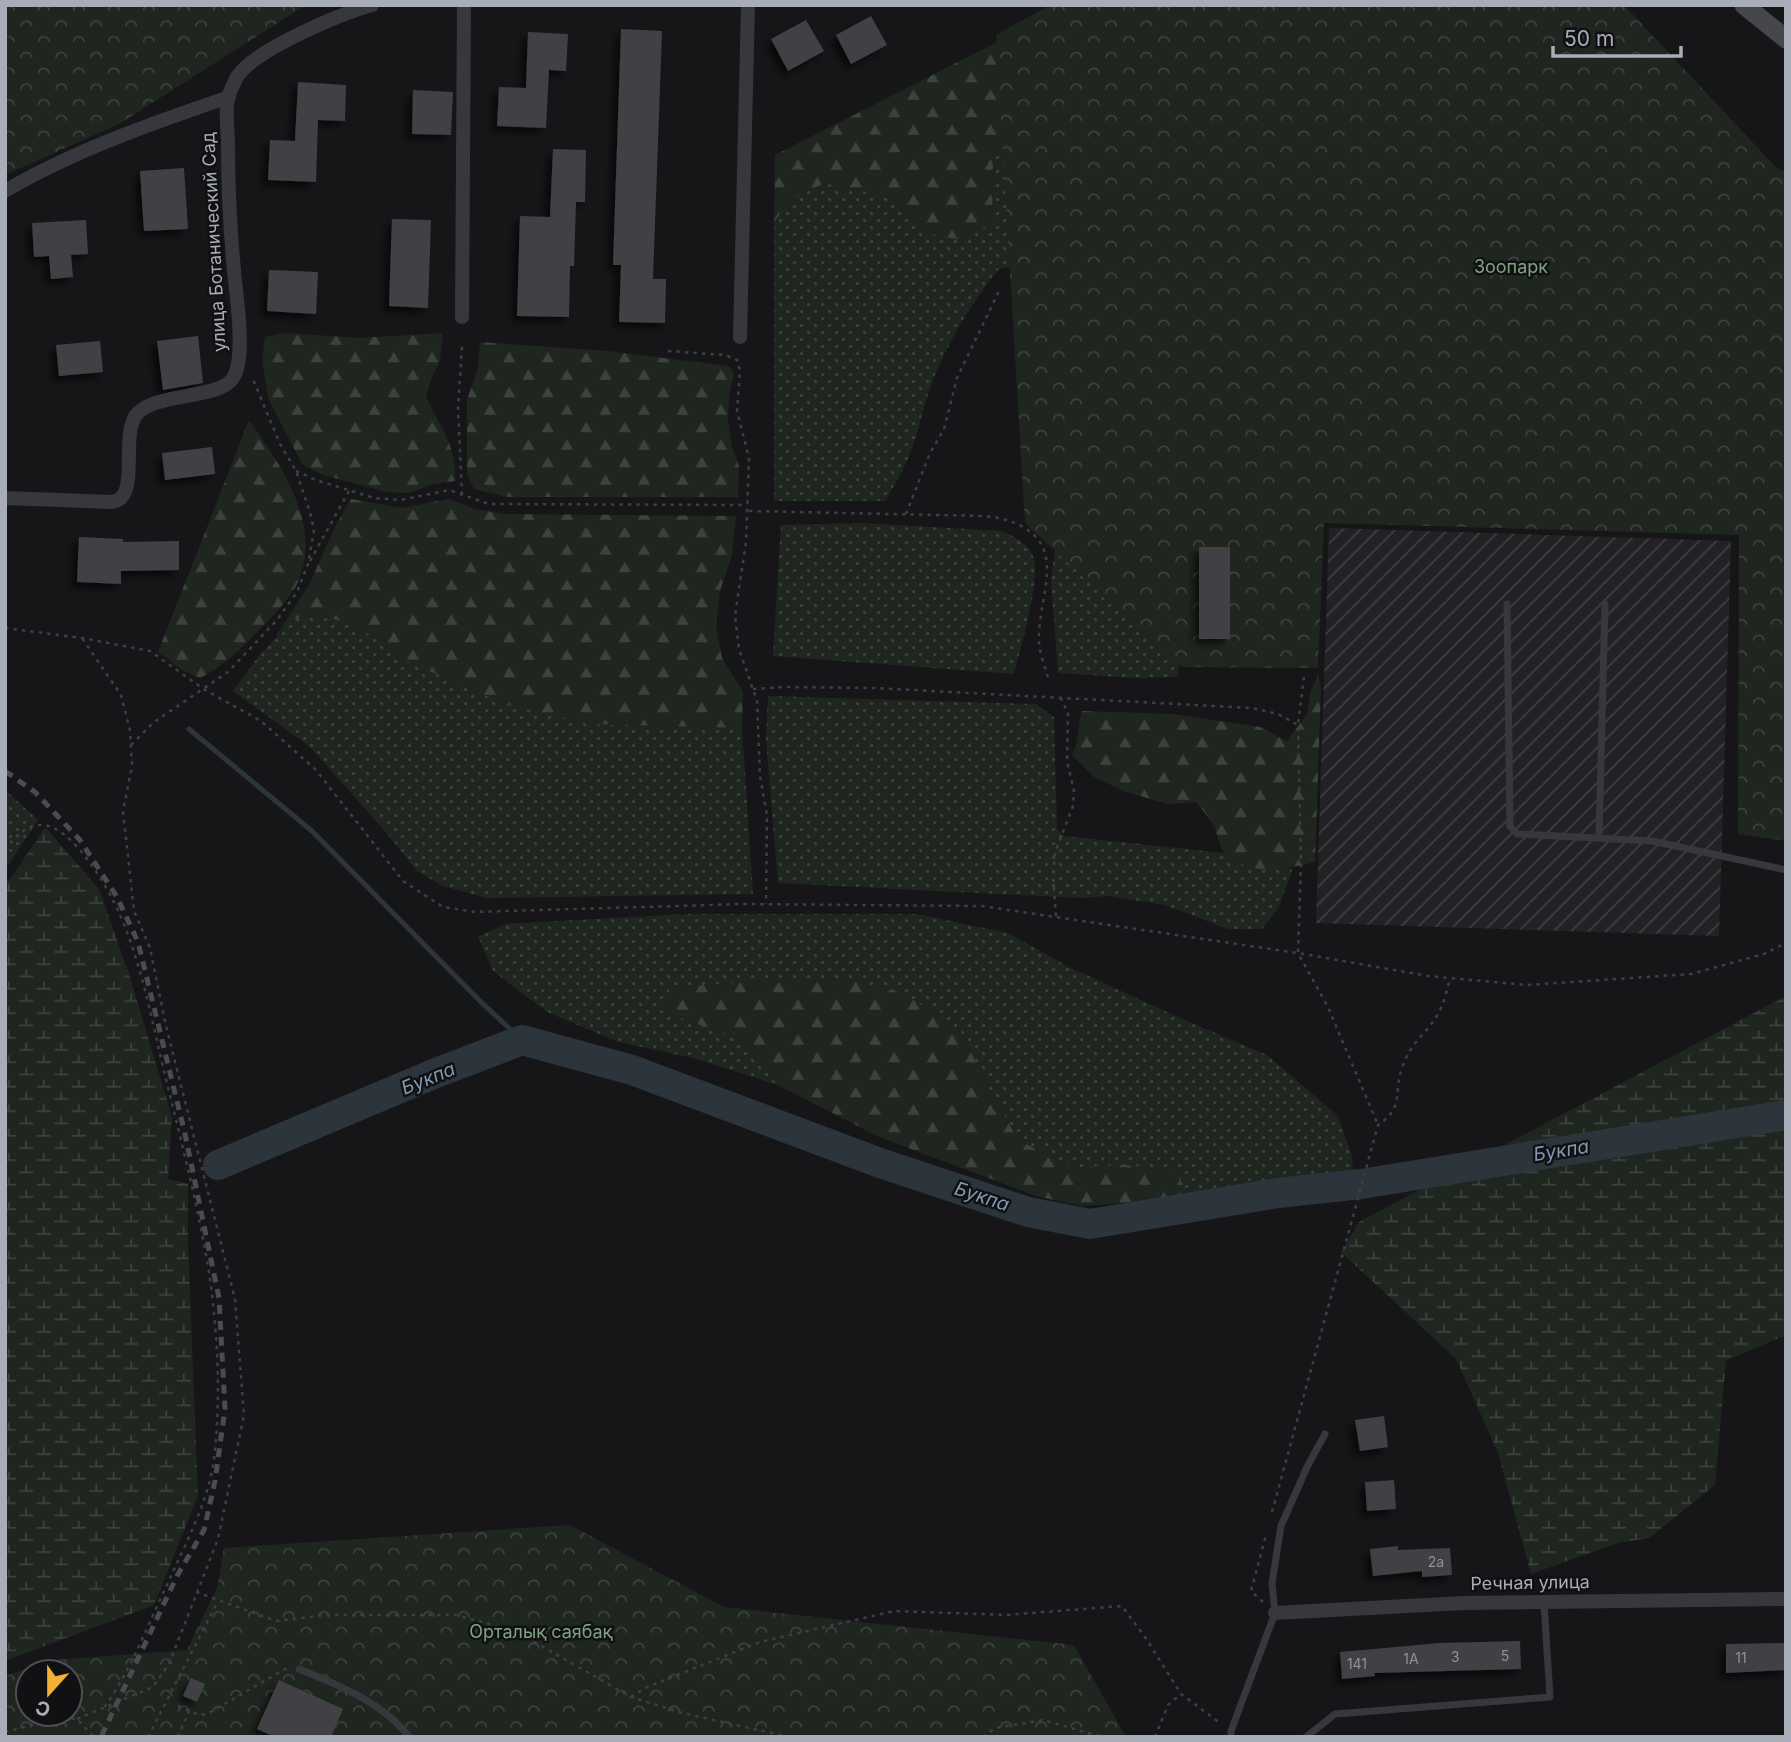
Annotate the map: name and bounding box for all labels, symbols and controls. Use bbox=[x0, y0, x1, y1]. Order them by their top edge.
scale bar bbox=[1553, 14, 1681, 58]
text: 50 m bbox=[1564, 26, 1614, 51]
street label: улица Ботанический Сад bbox=[197, 131, 230, 353]
park label: Зоопарк bbox=[1474, 256, 1548, 277]
water label: Букпа bbox=[398, 1057, 459, 1100]
water label: Букпа bbox=[1532, 1135, 1591, 1166]
water label: Букпа bbox=[952, 1177, 1012, 1216]
house number: 2а bbox=[1428, 1553, 1444, 1570]
street label: Речная улица bbox=[1470, 1571, 1590, 1594]
park label: Орталық саябақ bbox=[469, 1621, 614, 1642]
house number: 5 bbox=[1501, 1647, 1509, 1664]
house number: 3 bbox=[1451, 1648, 1459, 1665]
house number: 11 bbox=[1735, 1649, 1747, 1666]
house number: 1А bbox=[1403, 1650, 1419, 1667]
house number: 141 bbox=[1347, 1655, 1367, 1672]
north arrow bbox=[14, 1658, 84, 1728]
text: С bbox=[32, 1695, 54, 1722]

